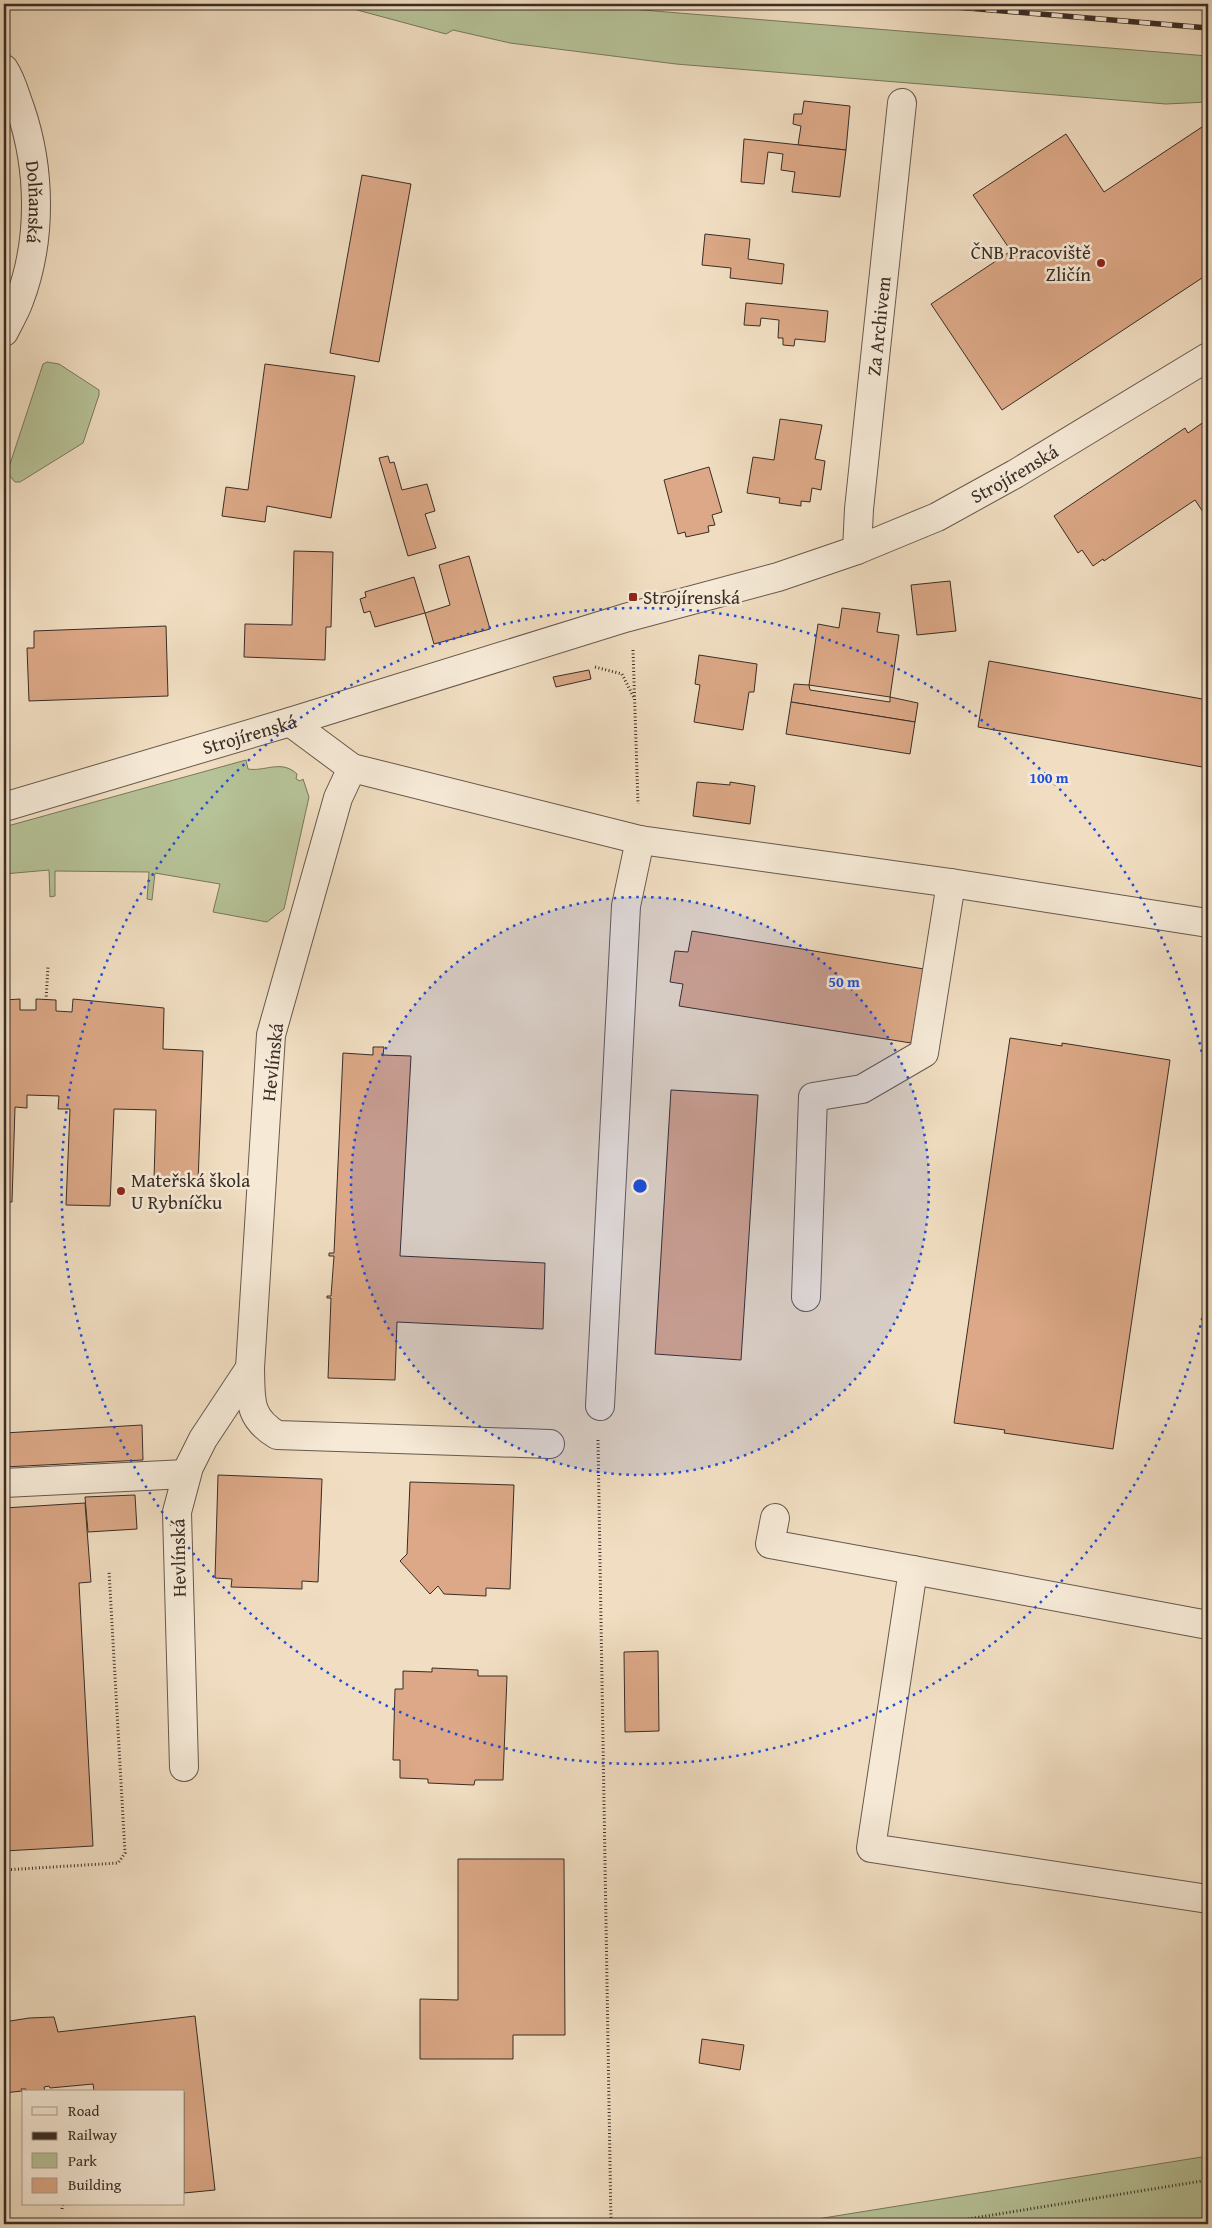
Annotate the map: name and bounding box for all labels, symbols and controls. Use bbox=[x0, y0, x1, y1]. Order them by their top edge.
street label: Dolňanská bbox=[19, 159, 50, 245]
place label: ČNB Pracoviště Zličín bbox=[971, 238, 1091, 288]
marker: ČNB Pracoviště Zličín bbox=[1095, 257, 1107, 269]
street label: Za Archivem bbox=[859, 274, 898, 377]
street label: Strojírenská bbox=[965, 437, 1063, 510]
place label: Strojírenská bbox=[643, 583, 740, 611]
marker: Strojírenská bbox=[627, 591, 639, 603]
street label: Strojírenská bbox=[199, 707, 300, 761]
text: 100 m bbox=[1029, 767, 1069, 788]
text: 50 m bbox=[828, 971, 860, 992]
street label: Hevlínská bbox=[254, 1021, 290, 1102]
place label: Mateřská škola U Rybníčku bbox=[131, 1166, 250, 1216]
centre of rings bbox=[631, 1177, 649, 1195]
marker: Mateřská škola U Rybníčku bbox=[115, 1185, 127, 1197]
street label: Hevlínská bbox=[163, 1518, 193, 1597]
legend bbox=[22, 2090, 185, 2206]
text: Road bbox=[68, 2100, 99, 2121]
text: Railway bbox=[68, 2124, 118, 2145]
text: Park bbox=[68, 2150, 97, 2171]
text: Building bbox=[68, 2174, 122, 2195]

